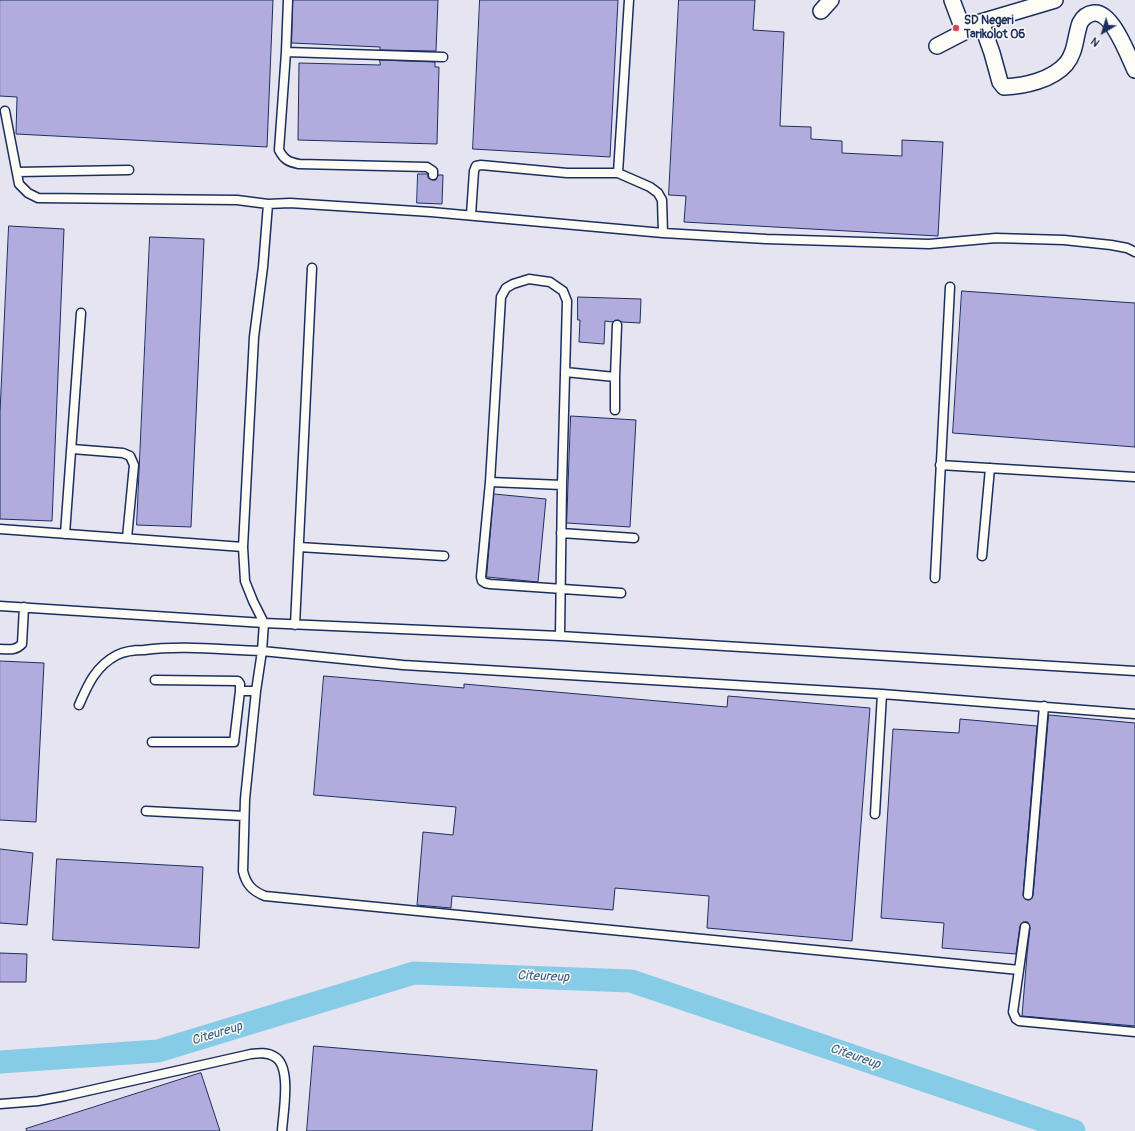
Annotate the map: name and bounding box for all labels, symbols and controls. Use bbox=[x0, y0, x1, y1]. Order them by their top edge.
north arrow bbox=[1083, 12, 1123, 52]
place label: SD Negeri Tarikolot 06 bbox=[964, 14, 1025, 42]
marker: SD Negeri Tarikolot 06 bbox=[951, 23, 961, 33]
text: N bbox=[1088, 34, 1102, 49]
water label: Citeureup bbox=[517, 968, 569, 986]
water label: Citeureup bbox=[190, 1019, 244, 1049]
water label: Citeureup bbox=[828, 1041, 882, 1073]

